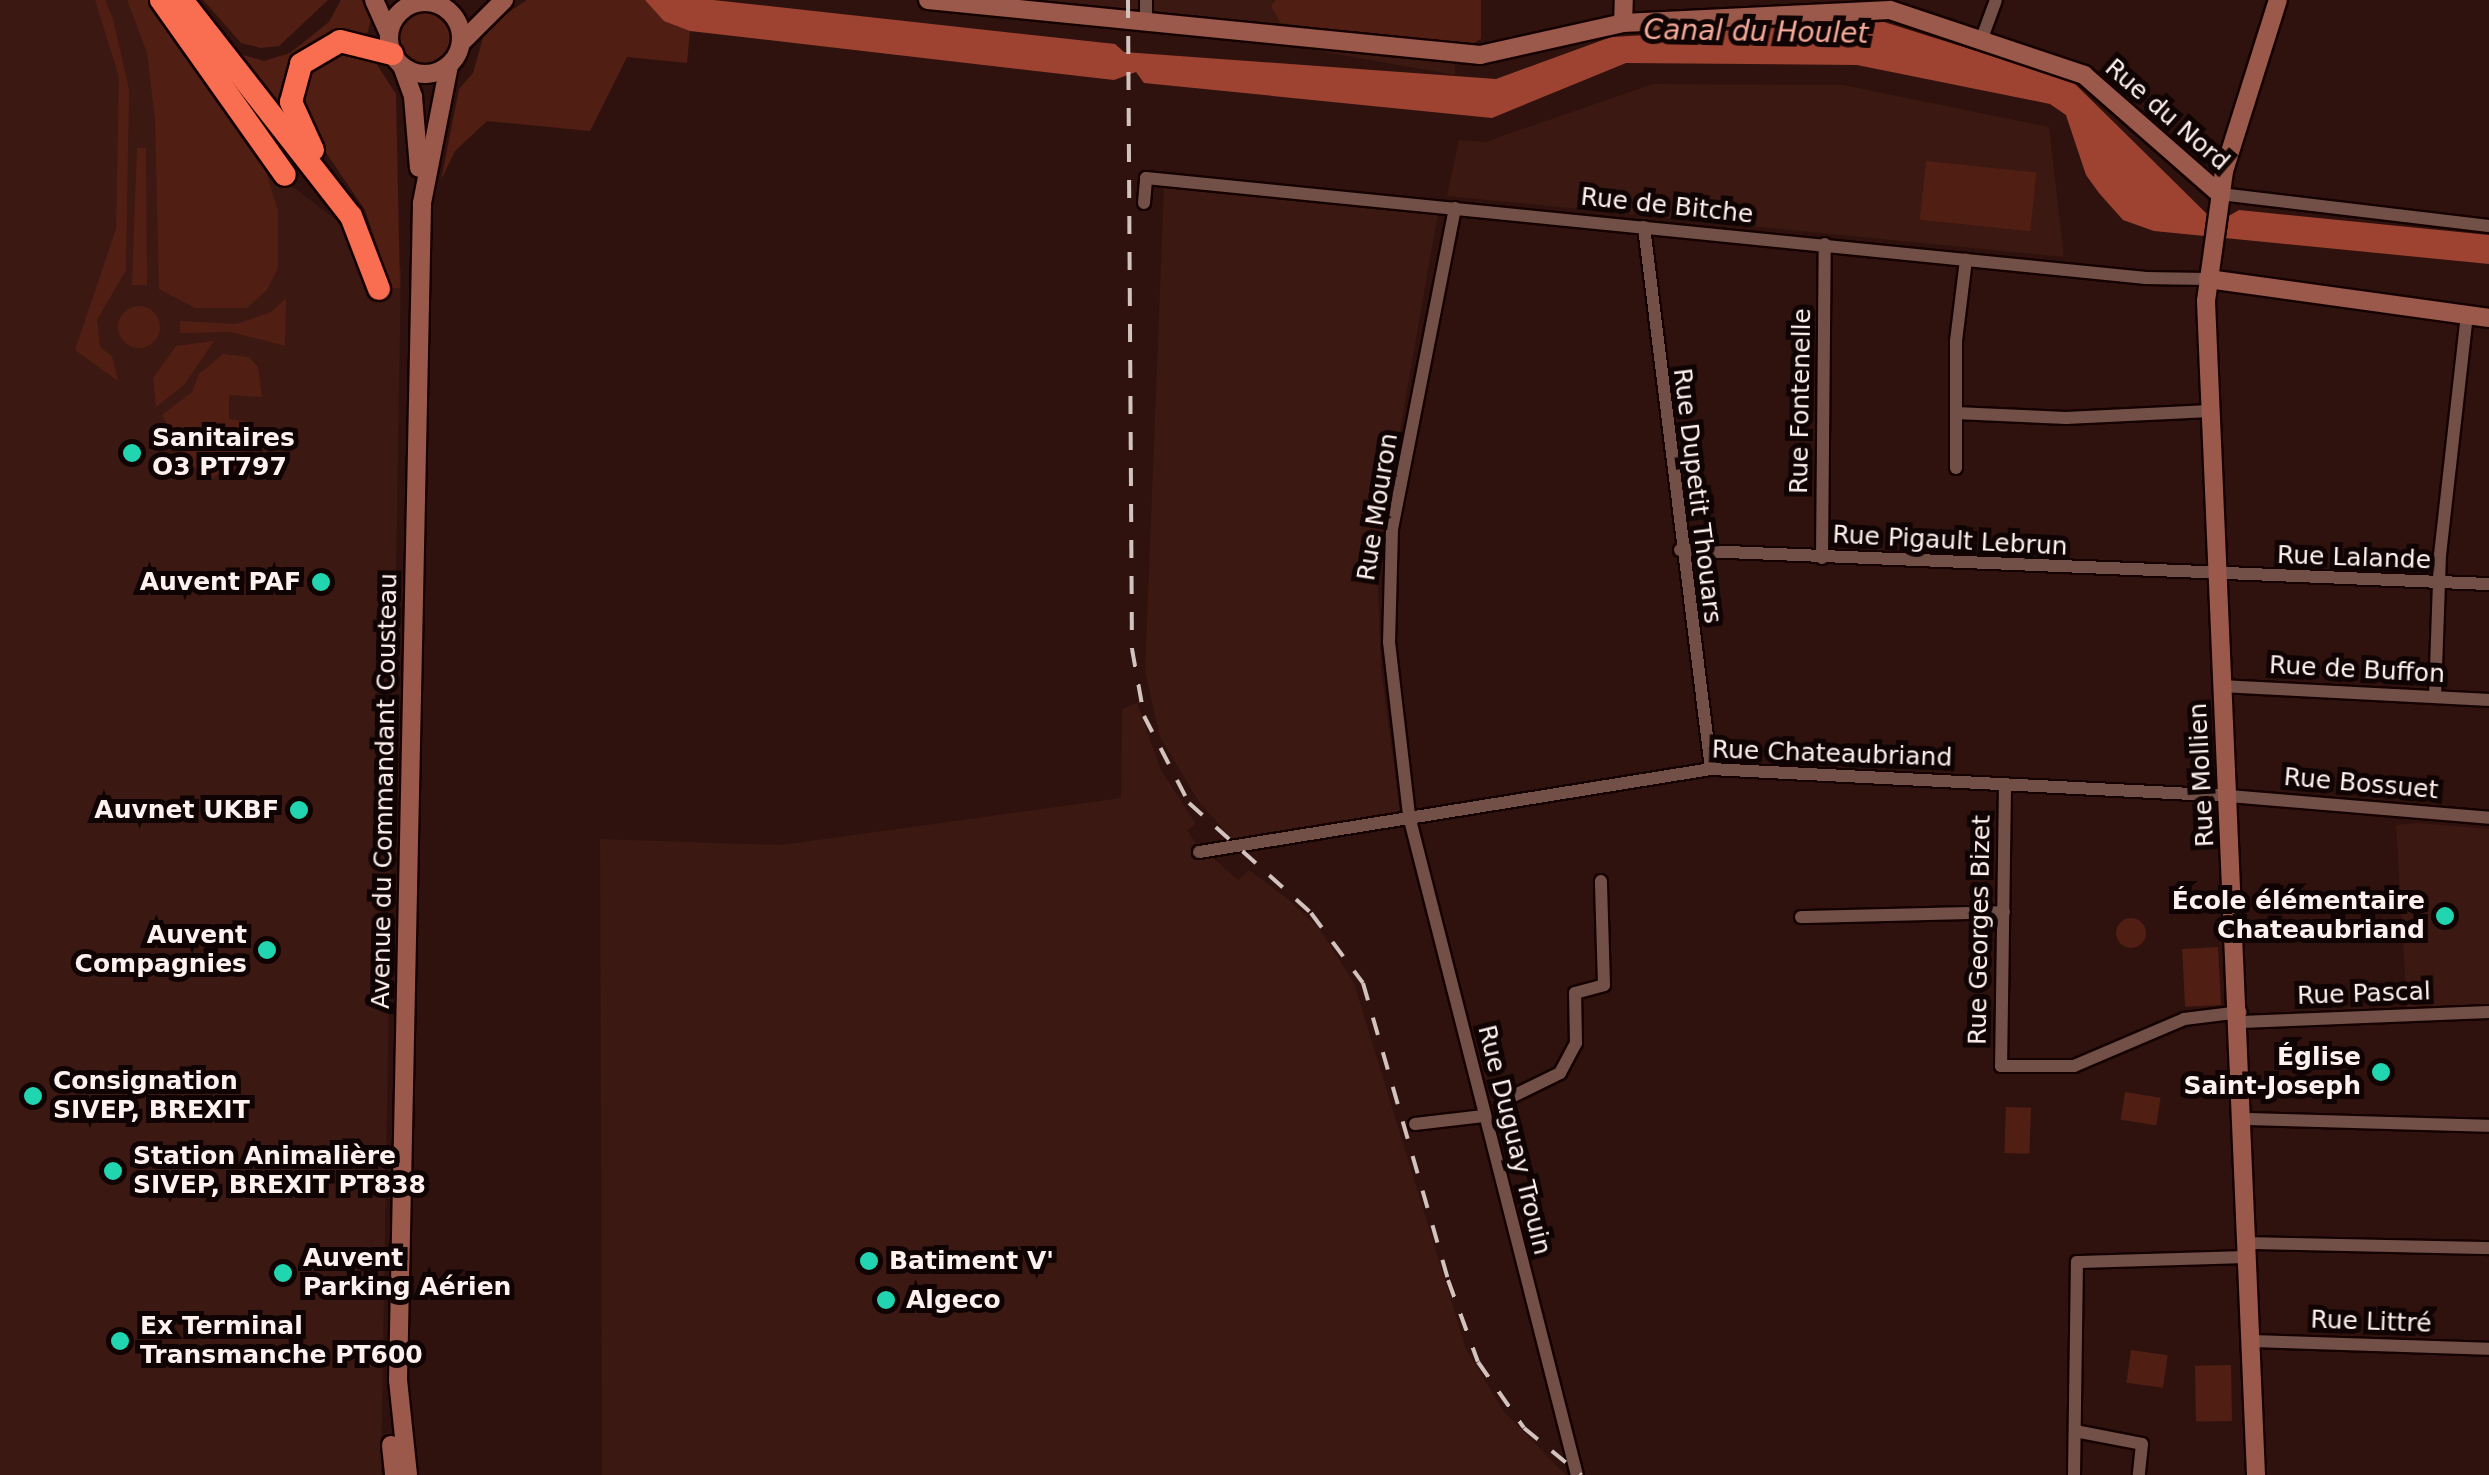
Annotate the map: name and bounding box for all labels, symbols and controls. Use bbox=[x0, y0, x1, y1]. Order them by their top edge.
water label: Canal du Houlet bbox=[1643, 13, 1869, 51]
street label: Rue du Nord bbox=[2099, 53, 2235, 177]
street label: Rue de Bitche bbox=[1579, 182, 1755, 230]
street label: Rue Fontenelle bbox=[1784, 308, 1818, 494]
street label: Rue Dupetit Thouars bbox=[1666, 367, 1728, 625]
place label: Sanitaires O3 PT797 bbox=[152, 424, 295, 483]
street label: Rue Mouron bbox=[1352, 431, 1404, 583]
marker: Sanitaires O3 PT797 bbox=[121, 442, 143, 464]
street label: Rue Pigault Lebrun bbox=[1832, 520, 2068, 562]
street label: Rue Lalande bbox=[2277, 540, 2431, 576]
place label: Auvent PAF bbox=[140, 567, 301, 597]
marker: Auvent PAF bbox=[310, 571, 332, 593]
street label: Avenue du Commandant Cousteau bbox=[366, 573, 404, 1009]
street label: Rue de Buffon bbox=[2268, 650, 2446, 690]
street label: Rue Mollien bbox=[2183, 702, 2221, 848]
street label: Rue Chateaubriand bbox=[1711, 735, 1953, 773]
street label: Rue Bossuet bbox=[2283, 762, 2439, 806]
place label: Auvnet UKBF bbox=[94, 795, 279, 825]
marker: Auvnet UKBF bbox=[288, 799, 310, 821]
street label: Rue Georges Bizet bbox=[1963, 815, 1997, 1045]
place label: École élémentaire Chateaubriand bbox=[2172, 887, 2425, 946]
marker: École élémentaire Chateaubriand bbox=[2434, 905, 2456, 927]
place label: Auvent Compagnies bbox=[75, 921, 247, 980]
marker: Auvent Compagnies bbox=[256, 939, 278, 961]
street label: Rue Pascal bbox=[2297, 977, 2431, 1011]
street label: Rue Duguay Trouin bbox=[1471, 1022, 1557, 1258]
place label: Église Saint-Joseph bbox=[2183, 1043, 2361, 1102]
marker: Église Saint-Joseph bbox=[2370, 1061, 2392, 1083]
place label: Consignation SIVEP, BREXIT bbox=[53, 1067, 250, 1126]
marker: Consignation SIVEP, BREXIT bbox=[22, 1085, 44, 1107]
place label: Station Animalière SIVEP, BREXIT PT838 bbox=[133, 1142, 426, 1201]
marker: Station Animalière SIVEP, BREXIT PT838 bbox=[102, 1160, 124, 1182]
place label: Auvent Parking Aérien bbox=[303, 1244, 511, 1303]
place label: Batiment V' bbox=[889, 1246, 1054, 1276]
marker: Batiment V' bbox=[858, 1250, 880, 1272]
marker: Auvent Parking Aérien bbox=[272, 1262, 294, 1284]
place label: Algeco bbox=[906, 1285, 1001, 1315]
marker: Algeco bbox=[875, 1289, 897, 1311]
street label: Rue Littré bbox=[2310, 1305, 2432, 1339]
place label: Ex Terminal Transmanche PT600 bbox=[140, 1312, 423, 1371]
marker: Ex Terminal Transmanche PT600 bbox=[109, 1330, 131, 1352]

